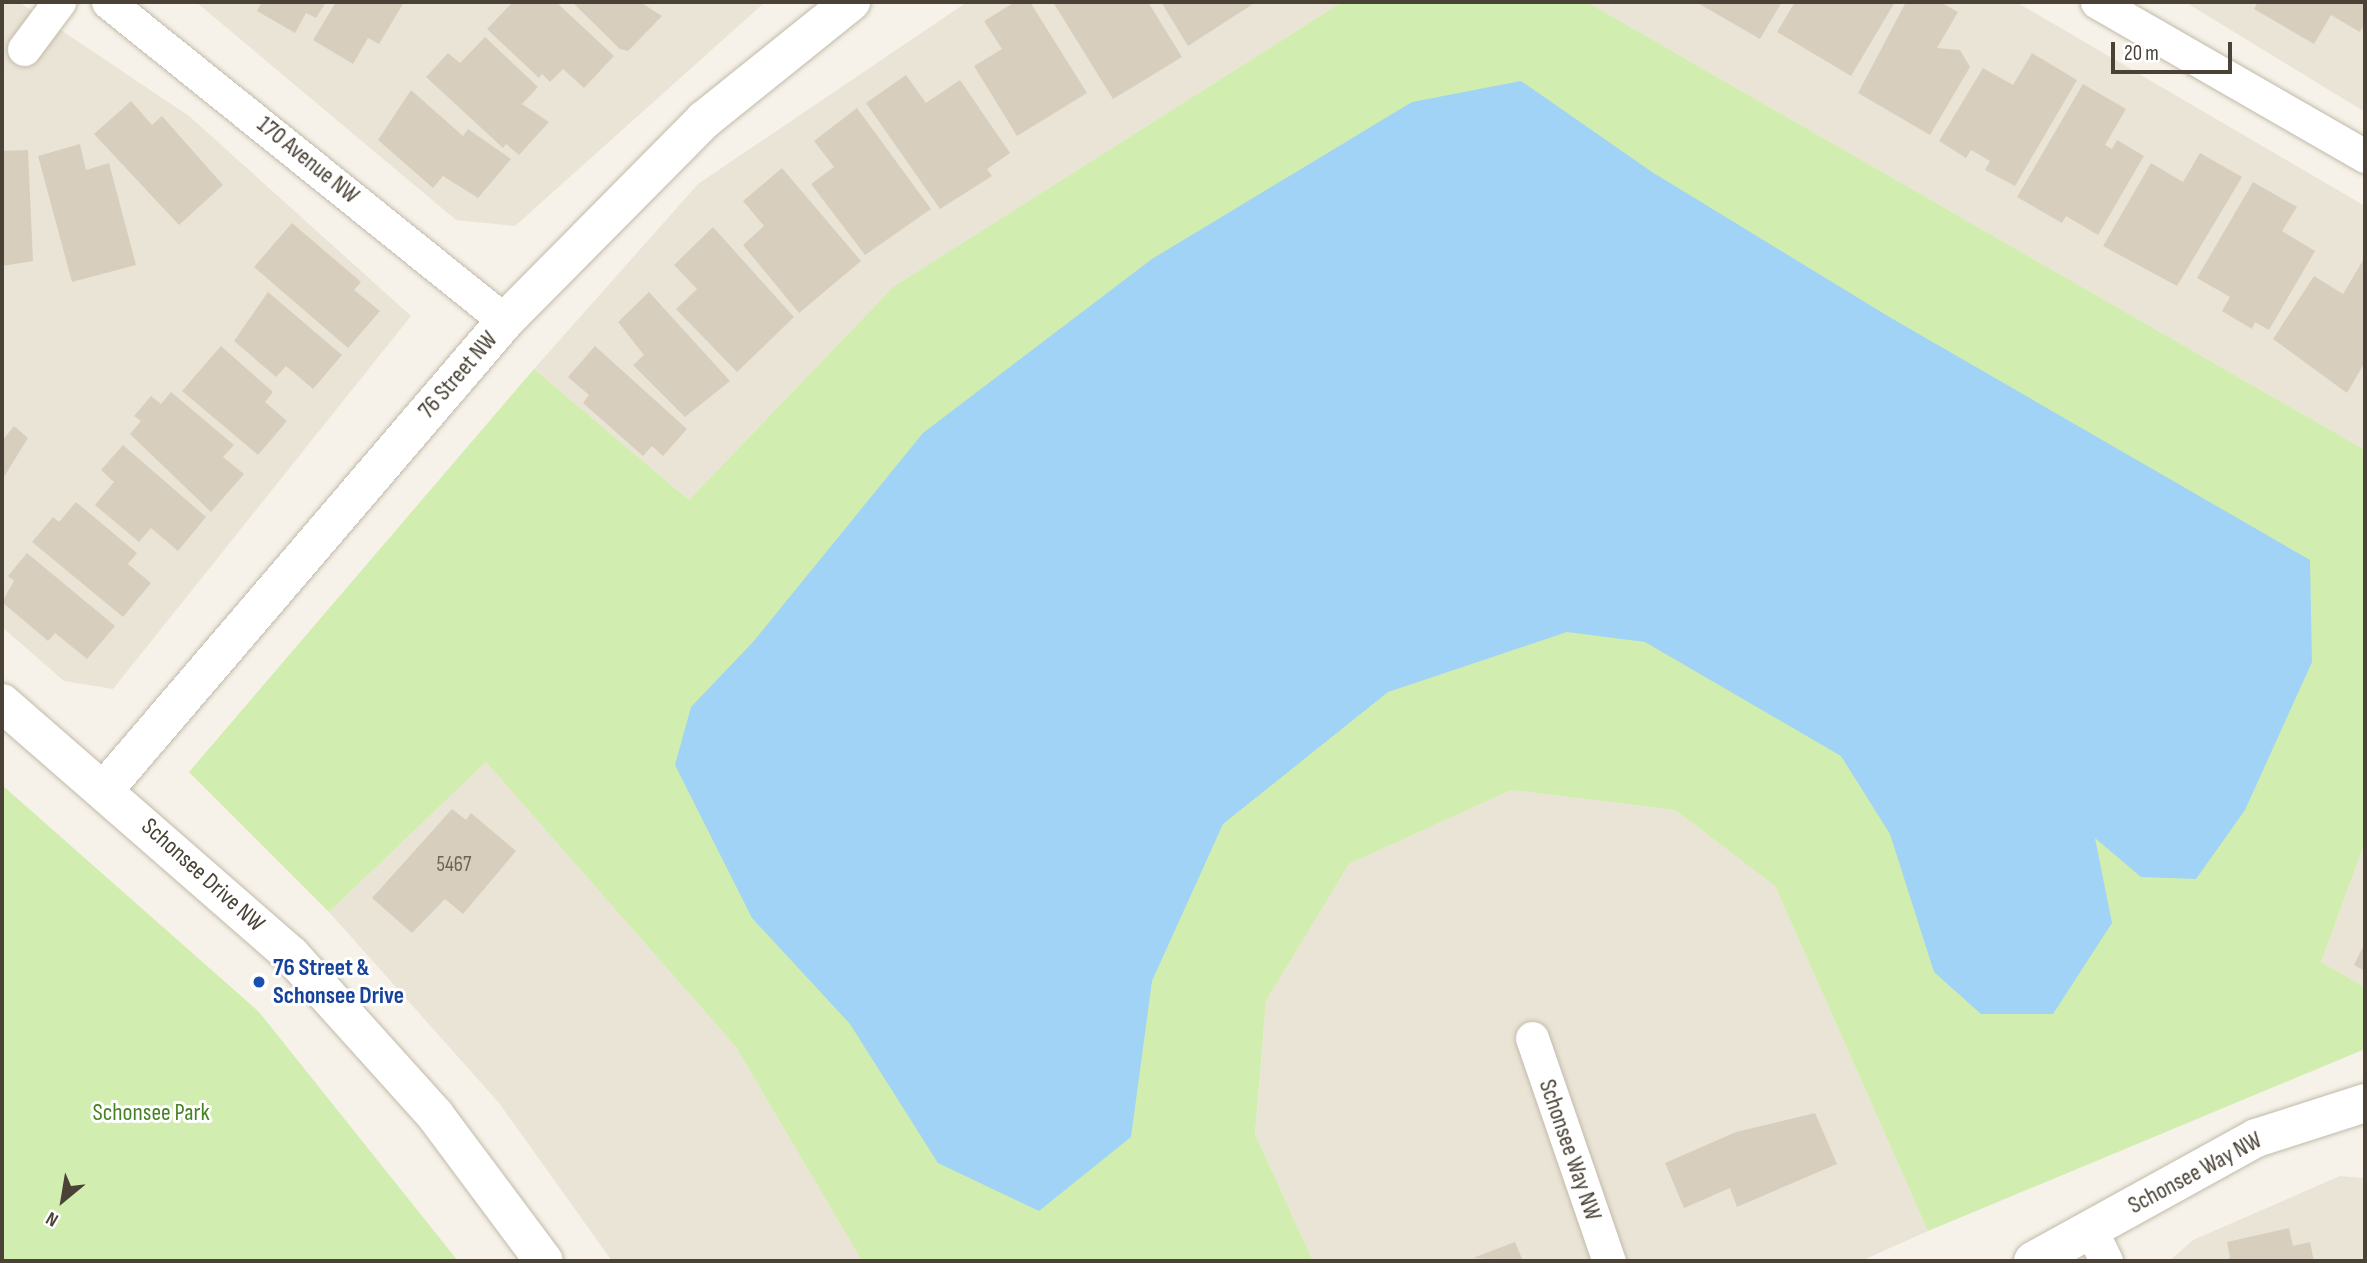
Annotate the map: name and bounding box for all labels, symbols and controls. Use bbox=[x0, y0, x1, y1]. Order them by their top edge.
scale bar bbox=[2115, 28, 2236, 72]
text: 20 m bbox=[2124, 41, 2159, 66]
street label: 170 Avenue NW bbox=[251, 110, 365, 210]
street label: 76 Street NW bbox=[412, 325, 504, 425]
street label: Schonsee Drive NW bbox=[136, 812, 270, 938]
house number: 5467 bbox=[437, 852, 471, 878]
place label: 76 Street & Schonsee Drive bbox=[273, 954, 404, 1010]
marker: 76 Street & Schonsee Drive bbox=[251, 974, 267, 990]
street label: Schonsee Way NW bbox=[1532, 1076, 1608, 1224]
park label: Schonsee Park bbox=[92, 1099, 210, 1127]
street label: Schonsee Way NW bbox=[2123, 1126, 2267, 1220]
north arrow bbox=[28, 1165, 98, 1235]
text: N bbox=[42, 1206, 62, 1231]

